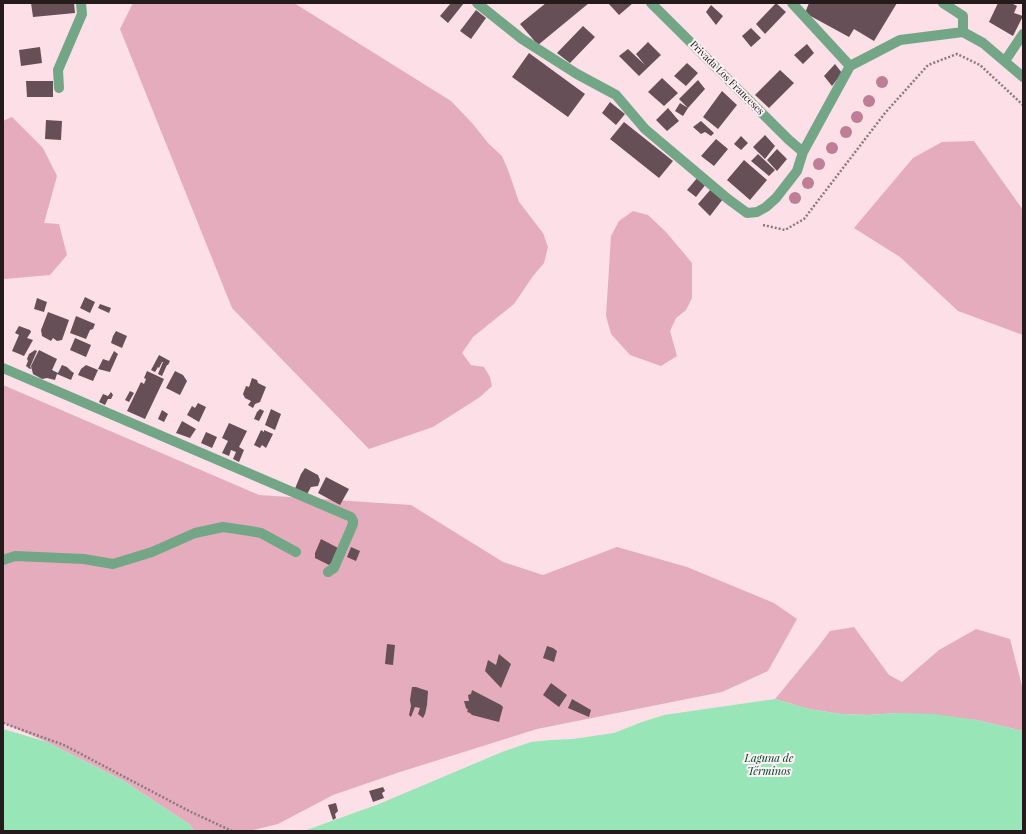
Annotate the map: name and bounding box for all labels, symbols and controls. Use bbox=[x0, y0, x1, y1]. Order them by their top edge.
street label: Privada Los Franceses bbox=[688, 39, 766, 117]
water label: Laguna de Términos bbox=[745, 752, 793, 778]

